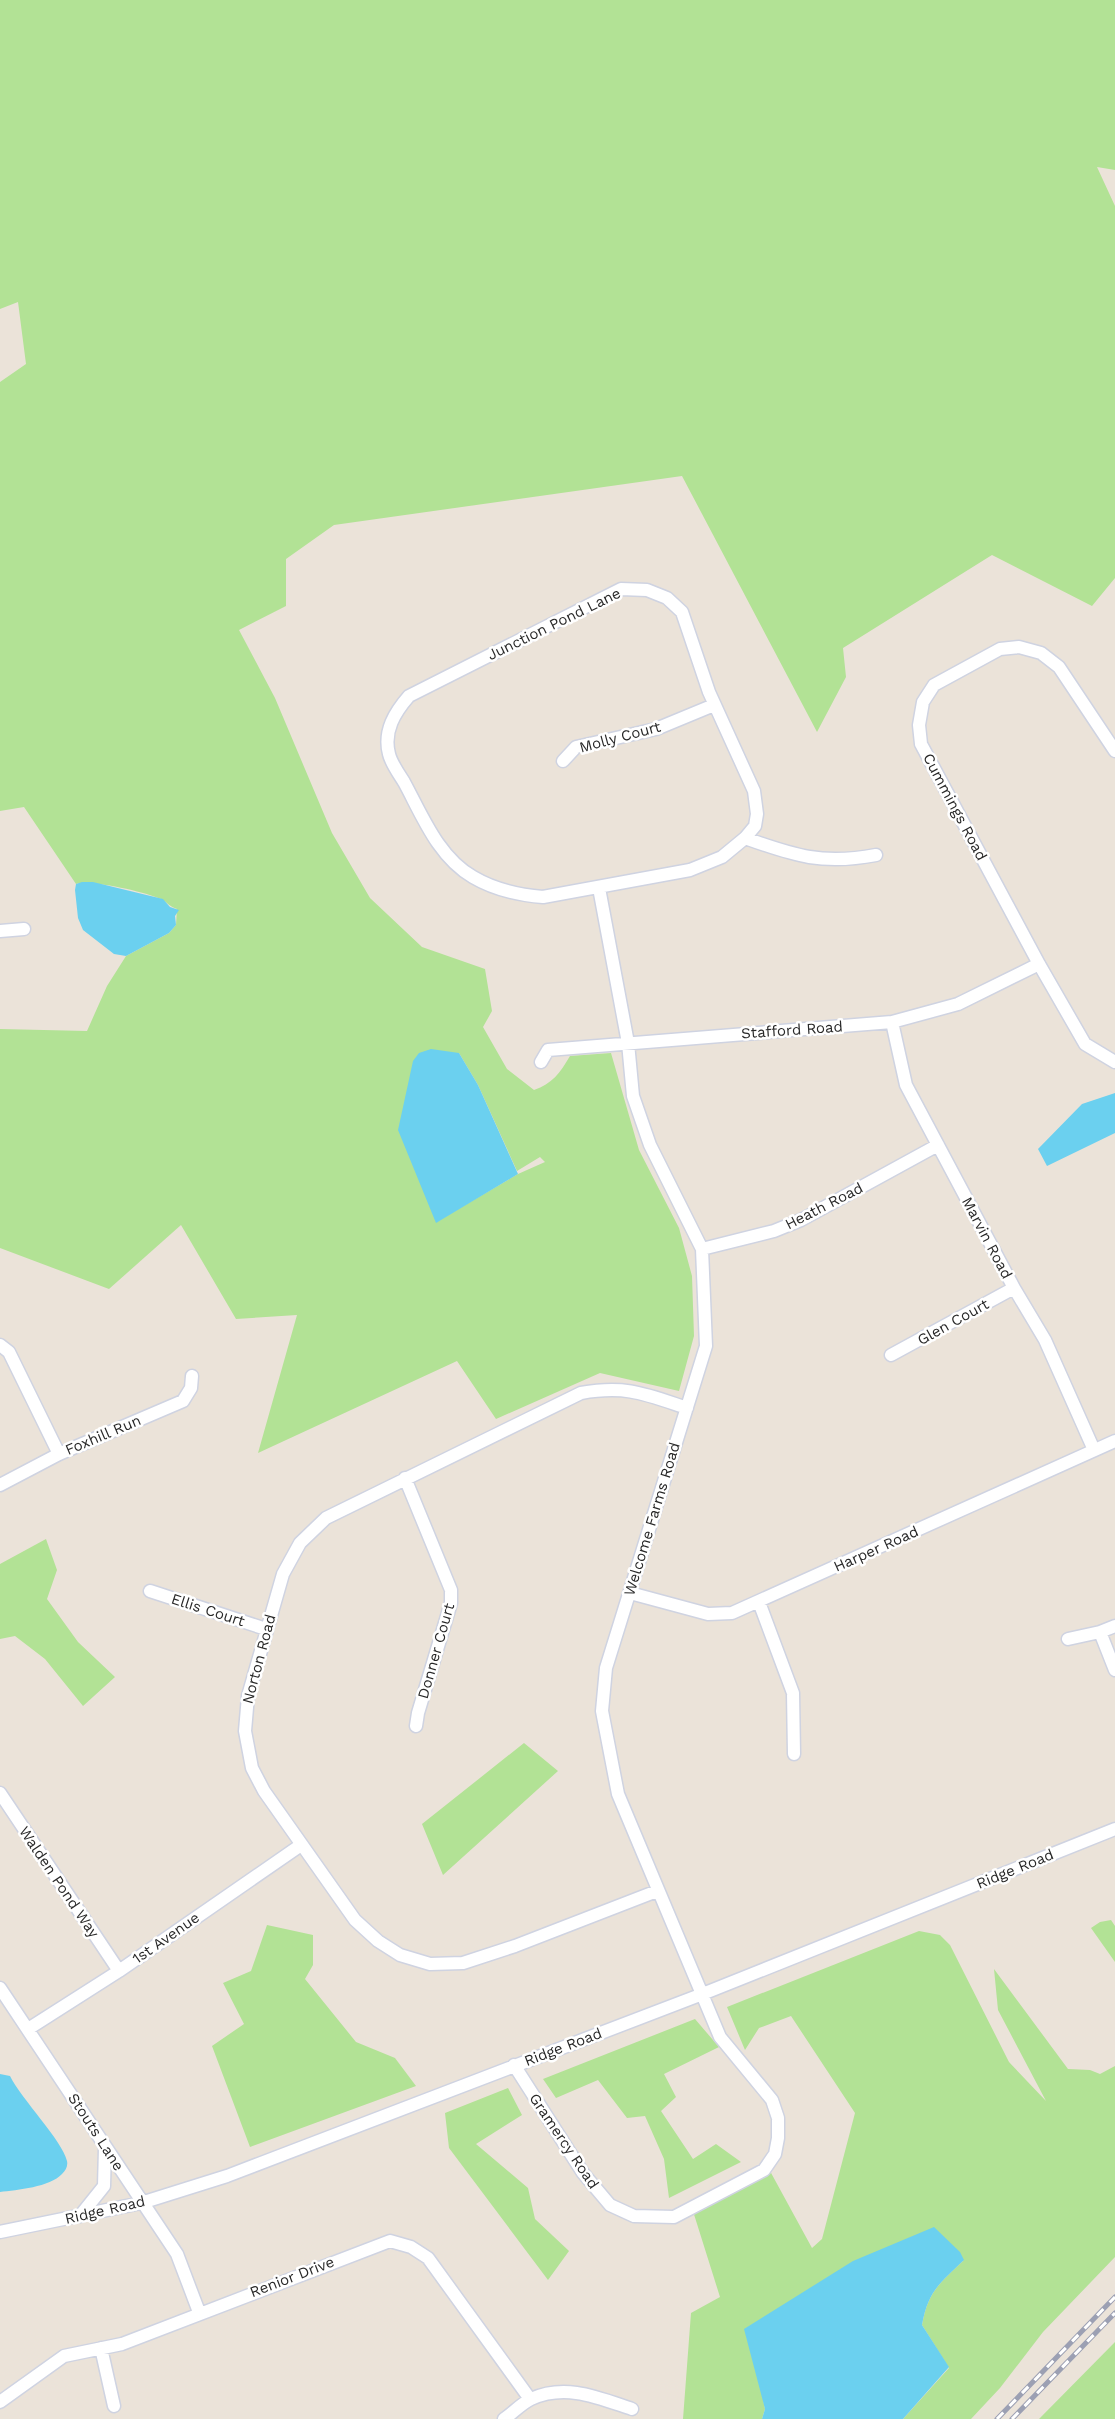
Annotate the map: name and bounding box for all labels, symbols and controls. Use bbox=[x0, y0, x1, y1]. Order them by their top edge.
street label: Junction Pond Lane bbox=[484, 584, 624, 664]
street label: Molly Court bbox=[577, 717, 663, 756]
street label: Cummings Road bbox=[919, 750, 991, 864]
street label: Stafford Road bbox=[741, 1017, 843, 1043]
street label: Heath Road bbox=[782, 1179, 866, 1233]
street label: Marvin Road bbox=[958, 1194, 1016, 1282]
street label: Glen Court bbox=[914, 1295, 993, 1349]
street label: Foxhill Run bbox=[62, 1411, 144, 1459]
street label: Welcome Farms Road bbox=[620, 1440, 684, 1598]
street label: Harper Road bbox=[831, 1522, 921, 1576]
street label: Ellis Court bbox=[169, 1590, 248, 1631]
street label: Donner Court bbox=[414, 1601, 458, 1701]
street label: Norton Road bbox=[238, 1612, 280, 1706]
street label: Walden Pond Way bbox=[15, 1823, 103, 1941]
street label: Ridge Road bbox=[974, 1845, 1056, 1893]
street label: 1st Avenue bbox=[129, 1908, 203, 1968]
street label: Ridge Road bbox=[522, 2024, 604, 2070]
street label: Stouts Lane bbox=[64, 2090, 128, 2174]
street label: Gramercy Road bbox=[525, 2090, 603, 2192]
street label: Ridge Road bbox=[63, 2192, 147, 2228]
street label: Renior Drive bbox=[247, 2253, 337, 2301]

